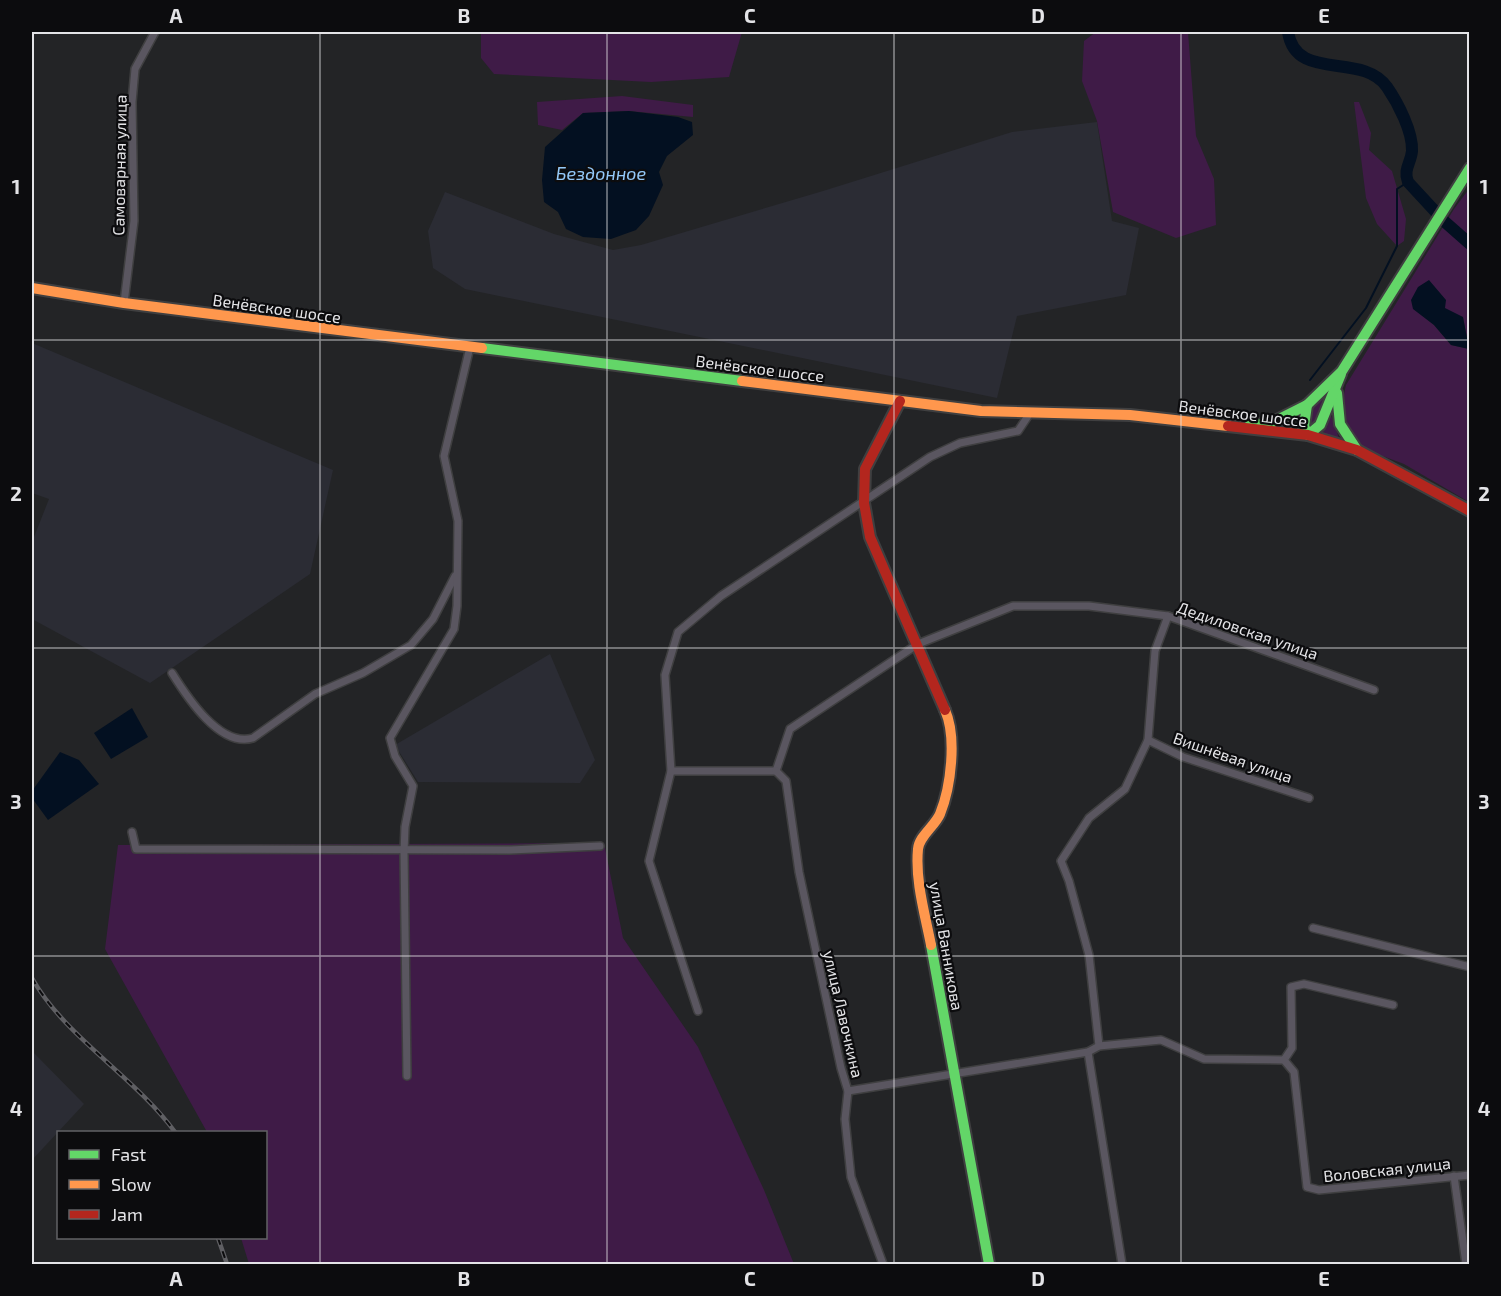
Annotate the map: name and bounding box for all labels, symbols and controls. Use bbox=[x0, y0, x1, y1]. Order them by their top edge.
text: A bbox=[169, 3, 183, 27]
text: B bbox=[458, 3, 470, 27]
text: C bbox=[744, 3, 756, 27]
text: D bbox=[1031, 3, 1045, 27]
text: E bbox=[1318, 3, 1330, 27]
street label: Самоварная улица bbox=[108, 94, 131, 236]
water label: Бездонное bbox=[556, 162, 647, 184]
text: 1 bbox=[12, 174, 20, 198]
text: 1 bbox=[1480, 174, 1488, 198]
street label: Венёвское шоссе bbox=[212, 290, 342, 326]
street label: Венёвское шоссе bbox=[695, 351, 825, 385]
street label: Венёвское шоссе bbox=[1178, 396, 1308, 430]
text: 2 bbox=[10, 481, 22, 505]
text: 2 bbox=[1478, 481, 1490, 505]
street label: Дедиловская улица bbox=[1175, 597, 1321, 664]
street label: Вишнёвая улица bbox=[1171, 728, 1295, 787]
text: 3 bbox=[10, 789, 22, 813]
text: 3 bbox=[1478, 789, 1490, 813]
street label: улица Ванникова bbox=[925, 880, 968, 1012]
street label: улица Лавочкина bbox=[819, 948, 868, 1080]
text: 4 bbox=[10, 1096, 23, 1120]
text: 4 bbox=[1478, 1096, 1491, 1120]
legend bbox=[57, 1131, 267, 1239]
text: Fast bbox=[111, 1143, 146, 1165]
street label: Воловская улица bbox=[1322, 1153, 1452, 1186]
text: Slow bbox=[111, 1173, 152, 1195]
text: Jam bbox=[111, 1203, 143, 1225]
text: A bbox=[169, 1266, 183, 1290]
text: B bbox=[458, 1266, 470, 1290]
text: C bbox=[744, 1266, 756, 1290]
text: D bbox=[1031, 1266, 1045, 1290]
text: E bbox=[1318, 1266, 1330, 1290]

